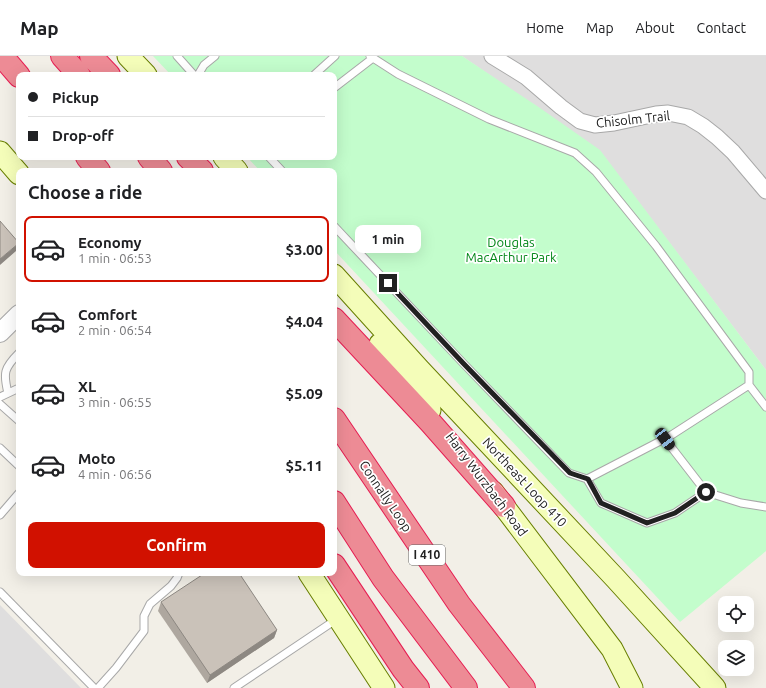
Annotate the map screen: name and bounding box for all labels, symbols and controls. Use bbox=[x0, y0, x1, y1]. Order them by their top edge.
text: Map bbox=[20, 17, 59, 39]
text: Home bbox=[526, 20, 564, 36]
text: Map bbox=[586, 20, 614, 36]
text: About bbox=[636, 20, 675, 36]
text: Contact bbox=[697, 20, 746, 36]
text: Pickup bbox=[52, 89, 99, 106]
street label: Chisolm Trail bbox=[595, 108, 671, 130]
text: Drop-off bbox=[52, 127, 114, 144]
text: Choose a ride bbox=[28, 182, 142, 202]
callout: 1 min bbox=[355, 225, 421, 253]
icon: car bbox=[30, 231, 66, 267]
text: 1 min bbox=[372, 232, 404, 246]
text: Economy bbox=[78, 234, 142, 251]
park label: Douglas MacArthur Park bbox=[465, 235, 557, 264]
text: $3.00 bbox=[285, 241, 323, 258]
text: 1 min · 06:53 bbox=[78, 251, 152, 265]
route end bbox=[379, 274, 397, 292]
icon: car bbox=[30, 303, 66, 339]
text: Comfort bbox=[78, 306, 137, 323]
text: $4.04 bbox=[285, 313, 323, 330]
text: 2 min · 06:54 bbox=[78, 323, 152, 337]
icon: car bbox=[30, 375, 66, 411]
text: XL bbox=[78, 378, 96, 395]
text: $5.09 bbox=[285, 385, 323, 402]
text: 3 min · 06:55 bbox=[78, 395, 152, 409]
car bbox=[653, 426, 677, 452]
street label: Harry Wurzbach Road bbox=[443, 429, 531, 539]
street label: Northeast Loop 410 bbox=[480, 435, 570, 529]
icon: car bbox=[30, 447, 66, 483]
text: Moto bbox=[78, 450, 116, 467]
text: $5.11 bbox=[285, 457, 323, 474]
street label: Connally Loop bbox=[357, 458, 415, 534]
text: 4 min · 06:56 bbox=[78, 467, 152, 481]
route start bbox=[697, 483, 715, 501]
button: Confirm bbox=[28, 522, 325, 568]
road number: I 410 bbox=[409, 545, 445, 565]
map controls bbox=[718, 596, 754, 676]
button: locate bbox=[718, 596, 754, 632]
button: layers bbox=[718, 640, 754, 676]

